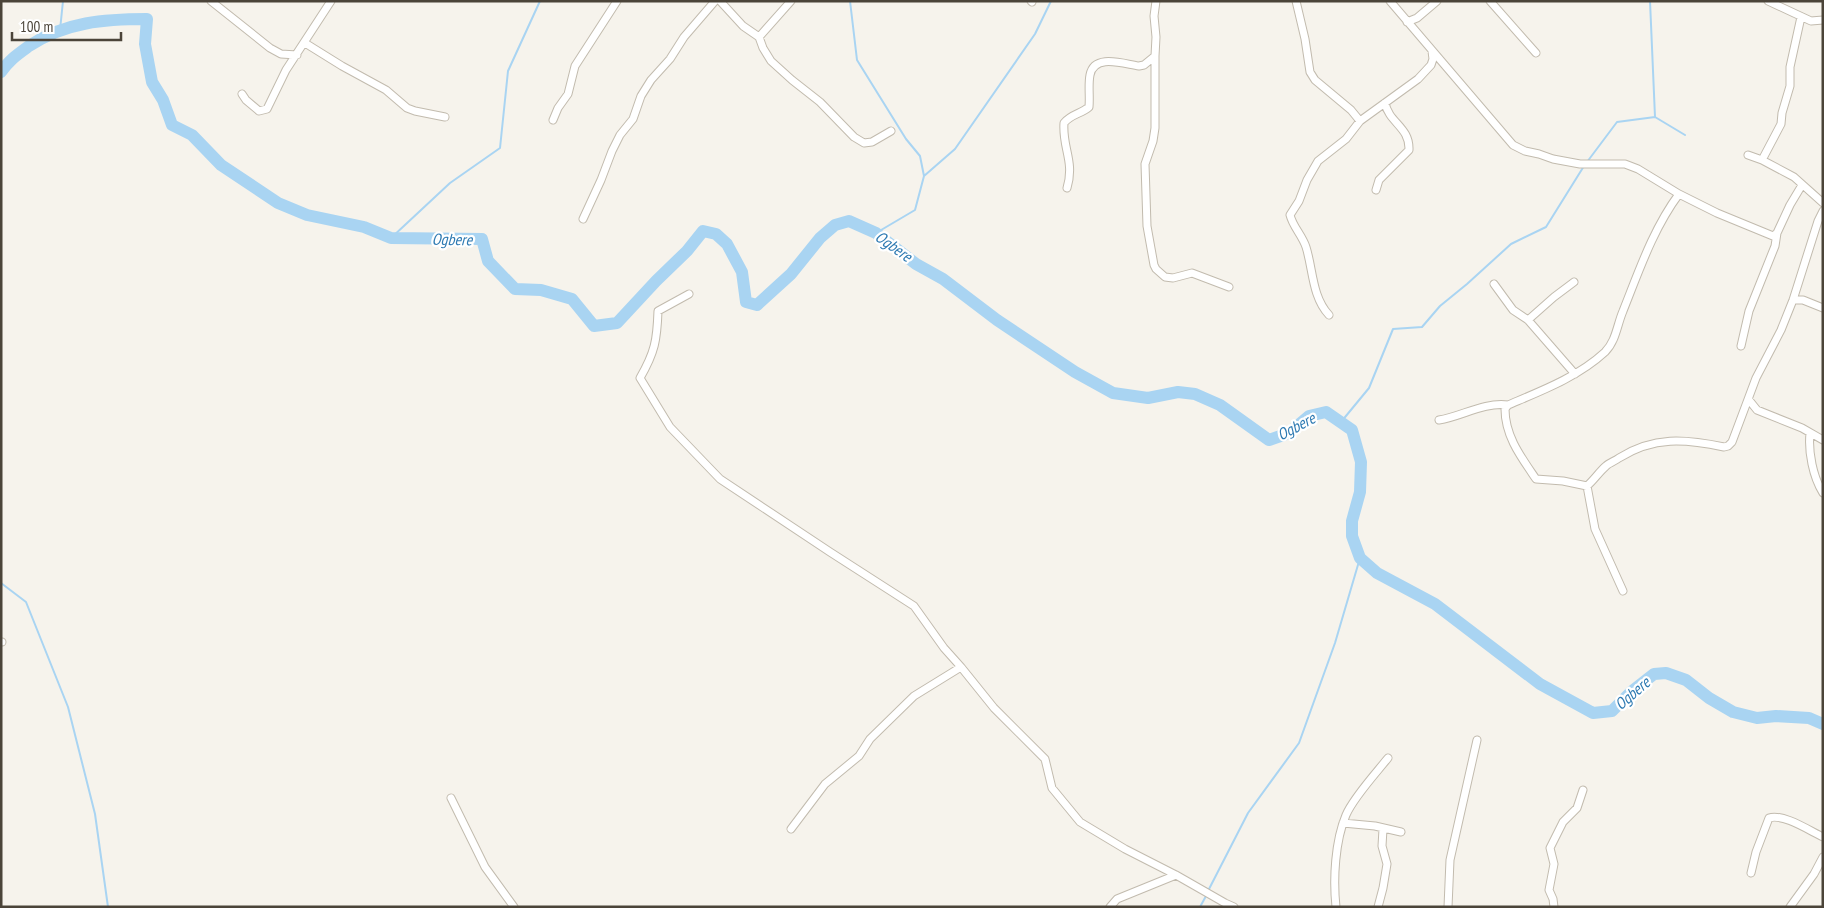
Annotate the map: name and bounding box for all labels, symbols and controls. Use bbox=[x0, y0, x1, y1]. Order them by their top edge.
scale bar bbox=[12, 10, 121, 42]
text: 100 m bbox=[20, 17, 53, 36]
water label: Ogbere bbox=[872, 226, 917, 267]
water label: Ogbere bbox=[432, 229, 474, 249]
water label: Ogbere bbox=[1274, 407, 1320, 444]
water label: Ogbere bbox=[1610, 671, 1655, 714]

